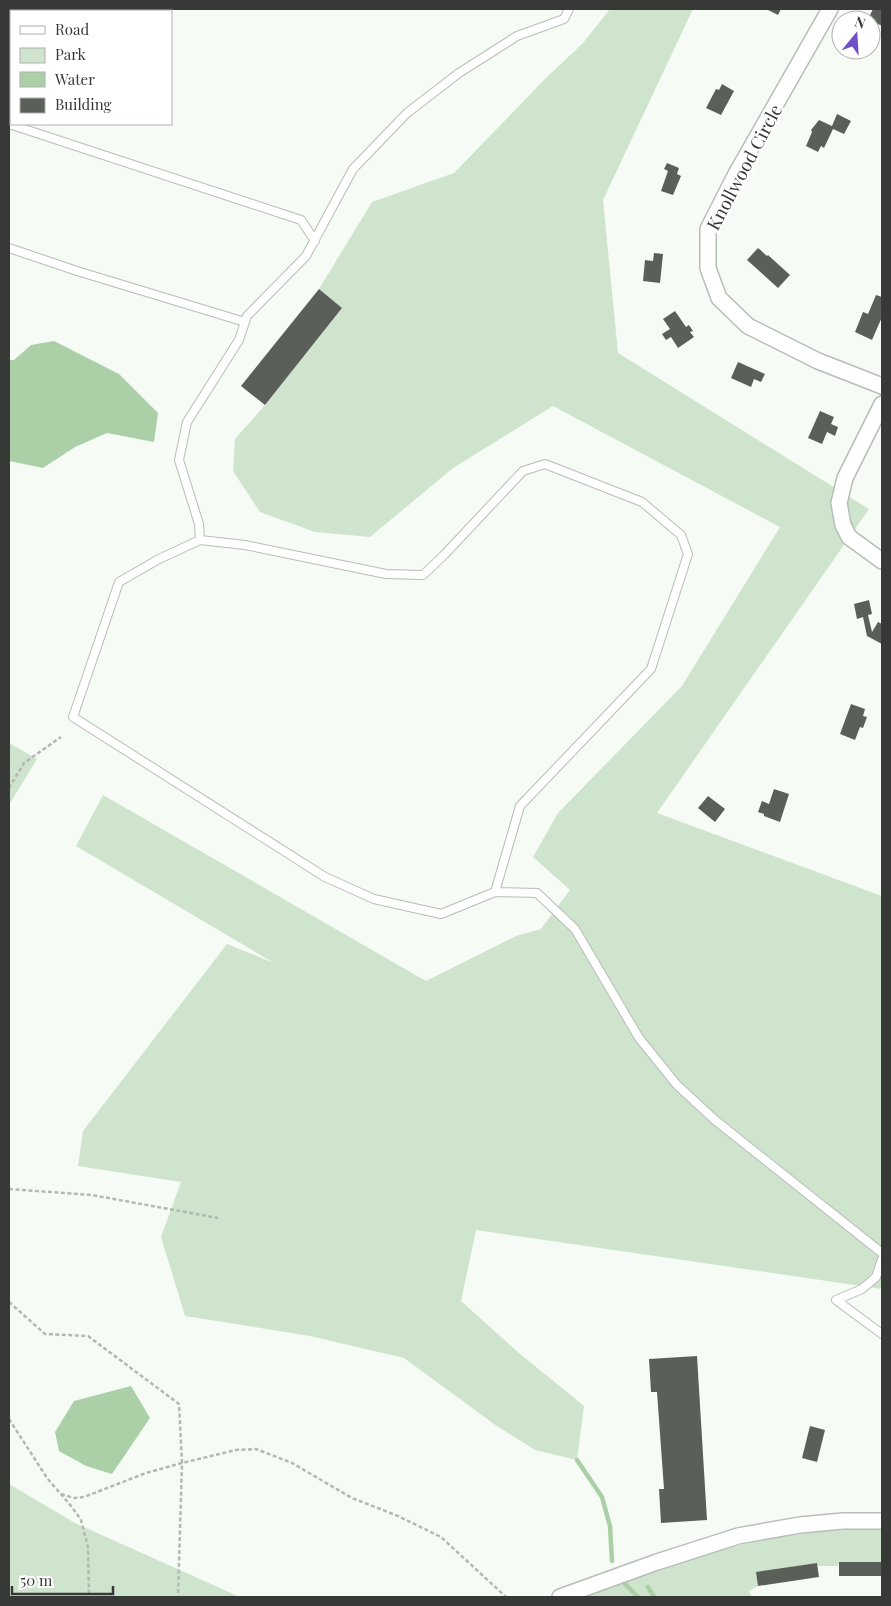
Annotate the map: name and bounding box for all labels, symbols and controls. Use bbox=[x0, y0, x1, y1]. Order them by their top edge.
legend bbox=[10, 10, 172, 125]
north arrow bbox=[831, 10, 881, 60]
text: N bbox=[852, 12, 868, 33]
text: Road bbox=[55, 19, 89, 39]
text: Park bbox=[55, 44, 87, 64]
text: Water bbox=[54, 69, 95, 89]
text: Building bbox=[55, 94, 112, 114]
street label: Knollwood Circle bbox=[701, 100, 787, 234]
scale bar bbox=[12, 1564, 114, 1596]
text: 50 m bbox=[20, 1570, 53, 1590]

